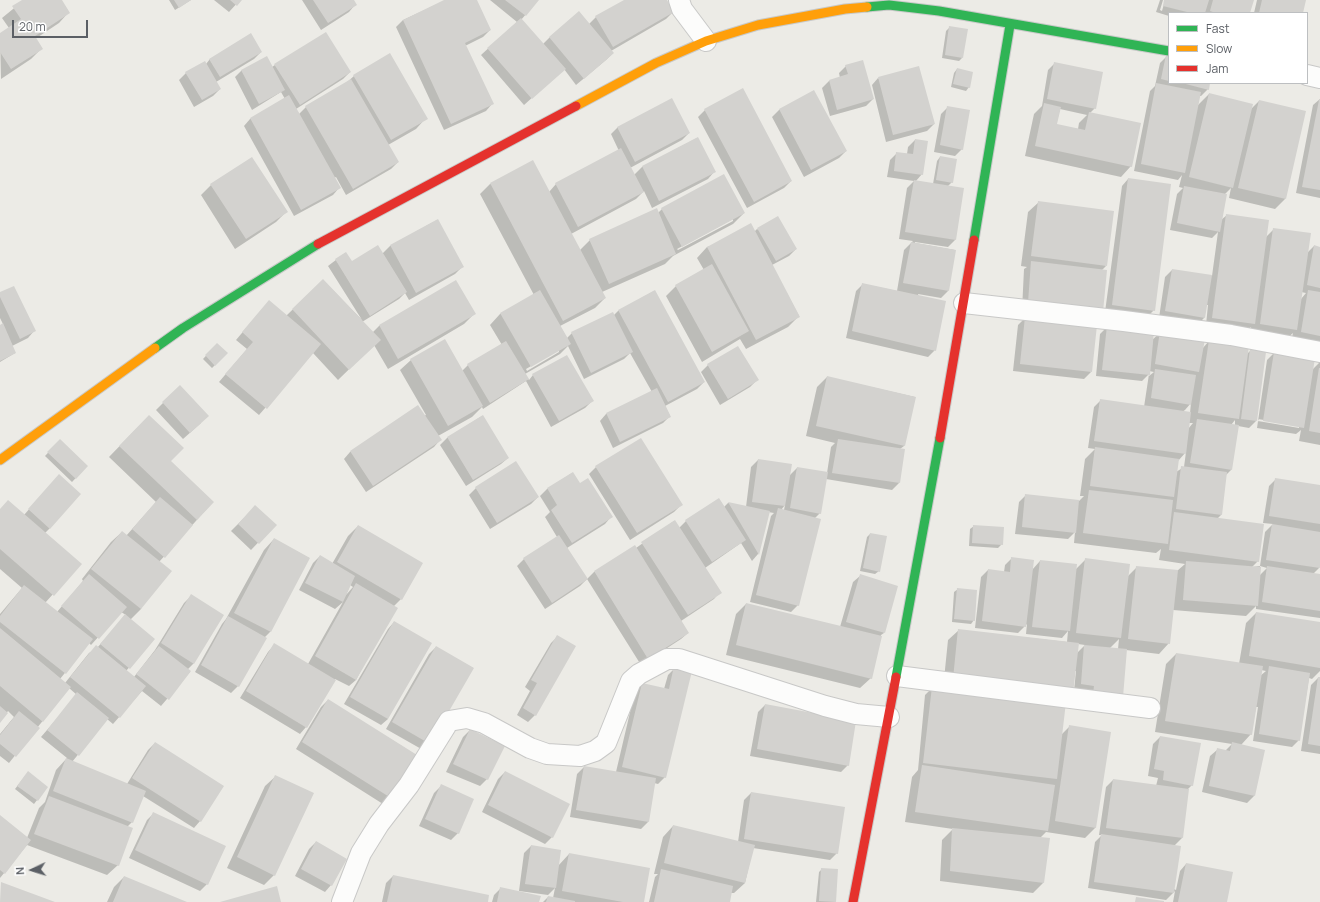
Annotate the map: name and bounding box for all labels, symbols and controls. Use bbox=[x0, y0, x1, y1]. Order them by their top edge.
scale bar bbox=[14, 12, 90, 38]
legend bbox=[1168, 12, 1308, 84]
text: 20 m bbox=[19, 18, 46, 35]
text: Fast bbox=[1206, 20, 1230, 37]
text: Slow bbox=[1206, 40, 1232, 57]
text: Jam bbox=[1206, 60, 1228, 77]
north arrow bbox=[12, 850, 52, 890]
text: N bbox=[12, 866, 27, 875]

